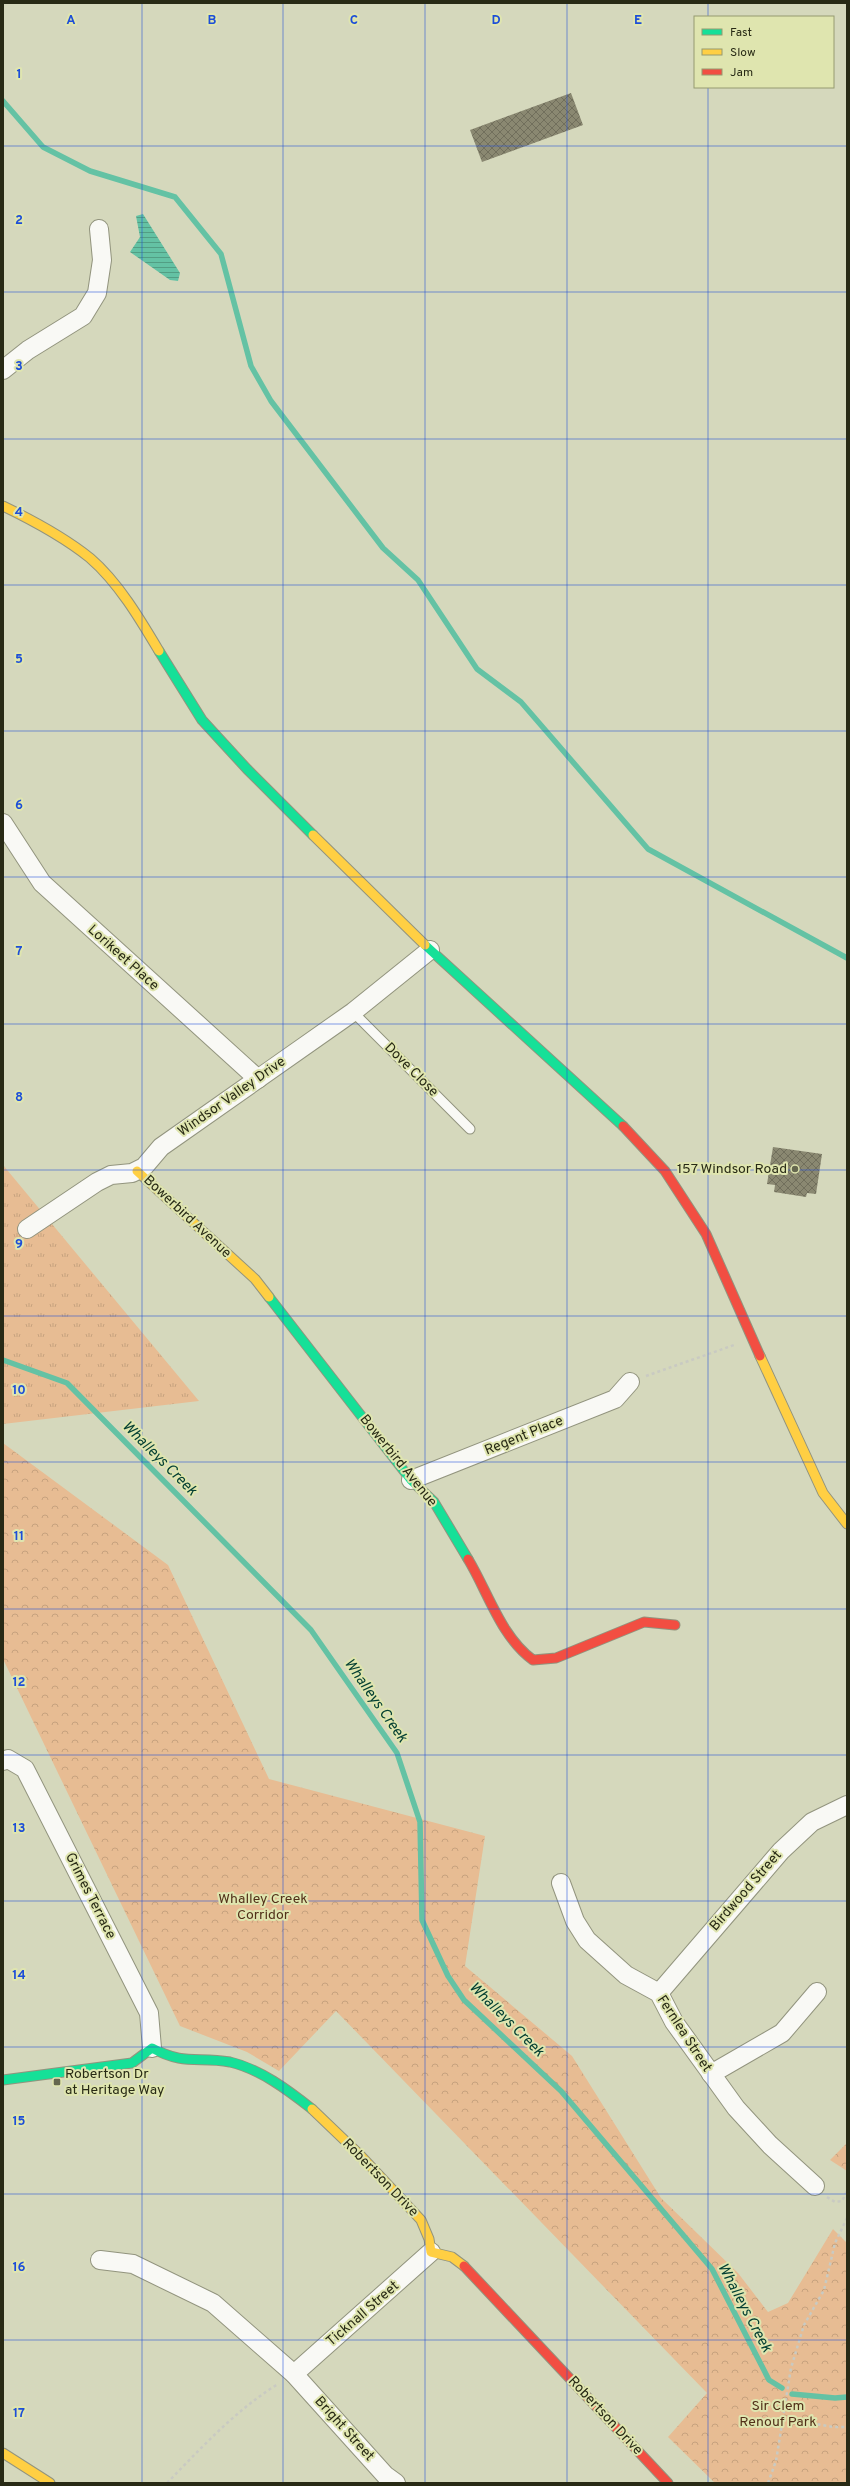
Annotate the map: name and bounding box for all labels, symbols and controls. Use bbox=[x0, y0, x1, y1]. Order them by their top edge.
text: A bbox=[66, 13, 76, 29]
text: B bbox=[208, 13, 217, 29]
text: C bbox=[350, 13, 358, 29]
text: D bbox=[491, 13, 501, 29]
text: E bbox=[634, 13, 642, 29]
legend bbox=[694, 16, 834, 88]
text: Fast bbox=[730, 25, 752, 41]
text: Slow bbox=[730, 45, 756, 61]
text: Jam bbox=[730, 65, 753, 81]
text: 1 bbox=[16, 67, 22, 83]
text: 2 bbox=[15, 213, 23, 229]
text: 3 bbox=[15, 359, 23, 375]
text: 4 bbox=[15, 505, 23, 521]
text: 5 bbox=[15, 652, 23, 668]
text: 6 bbox=[15, 798, 23, 814]
street label: Lorikeet Place bbox=[84, 922, 162, 994]
text: 7 bbox=[16, 944, 23, 960]
street label: Dove Close bbox=[380, 1039, 442, 1101]
street label: Windsor Valley Drive bbox=[175, 1053, 289, 1141]
text: 8 bbox=[15, 1090, 23, 1106]
place label: 157 Windsor Road bbox=[677, 1161, 787, 1178]
marker: 157 Windsor Road bbox=[790, 1164, 800, 1174]
street label: Bowerbird Avenue bbox=[140, 1172, 234, 1262]
text: 9 bbox=[15, 1237, 23, 1253]
text: 10 bbox=[12, 1383, 26, 1399]
street label: Bowerbird Avenue bbox=[356, 1411, 440, 1511]
street label: Regent Place bbox=[482, 1413, 566, 1459]
water label: Whalleys Creek bbox=[118, 1418, 201, 1501]
text: 11 bbox=[14, 1529, 24, 1545]
water label: Whalleys Creek bbox=[339, 1655, 411, 1747]
text: 12 bbox=[12, 1675, 26, 1691]
text: 13 bbox=[13, 1821, 26, 1837]
street label: Birdwood Street bbox=[706, 1847, 786, 1935]
street label: Grimes Terrace bbox=[61, 1850, 119, 1942]
park label: Whalley Creek Corridor bbox=[218, 1891, 308, 1924]
text: 14 bbox=[12, 1968, 26, 1984]
water label: Whalleys Creek bbox=[465, 1979, 548, 2062]
street label: Fernlea Street bbox=[653, 1992, 715, 2076]
place label: Robertson Dr at Heritage Way bbox=[65, 2066, 164, 2099]
marker: Robertson Dr at Heritage Way bbox=[52, 2077, 62, 2087]
text: 15 bbox=[12, 2114, 26, 2130]
street label: Robertson Drive bbox=[339, 2135, 421, 2221]
text: 16 bbox=[12, 2260, 26, 2276]
water label: Whalleys Creek bbox=[713, 2260, 776, 2356]
street label: Ticknall Street bbox=[323, 2278, 403, 2350]
street label: Robertson Drive bbox=[564, 2373, 646, 2459]
street label: Bright Street bbox=[311, 2393, 377, 2465]
park label: Sir Clem Renouf Park bbox=[739, 2398, 817, 2431]
text: 17 bbox=[13, 2406, 25, 2422]

